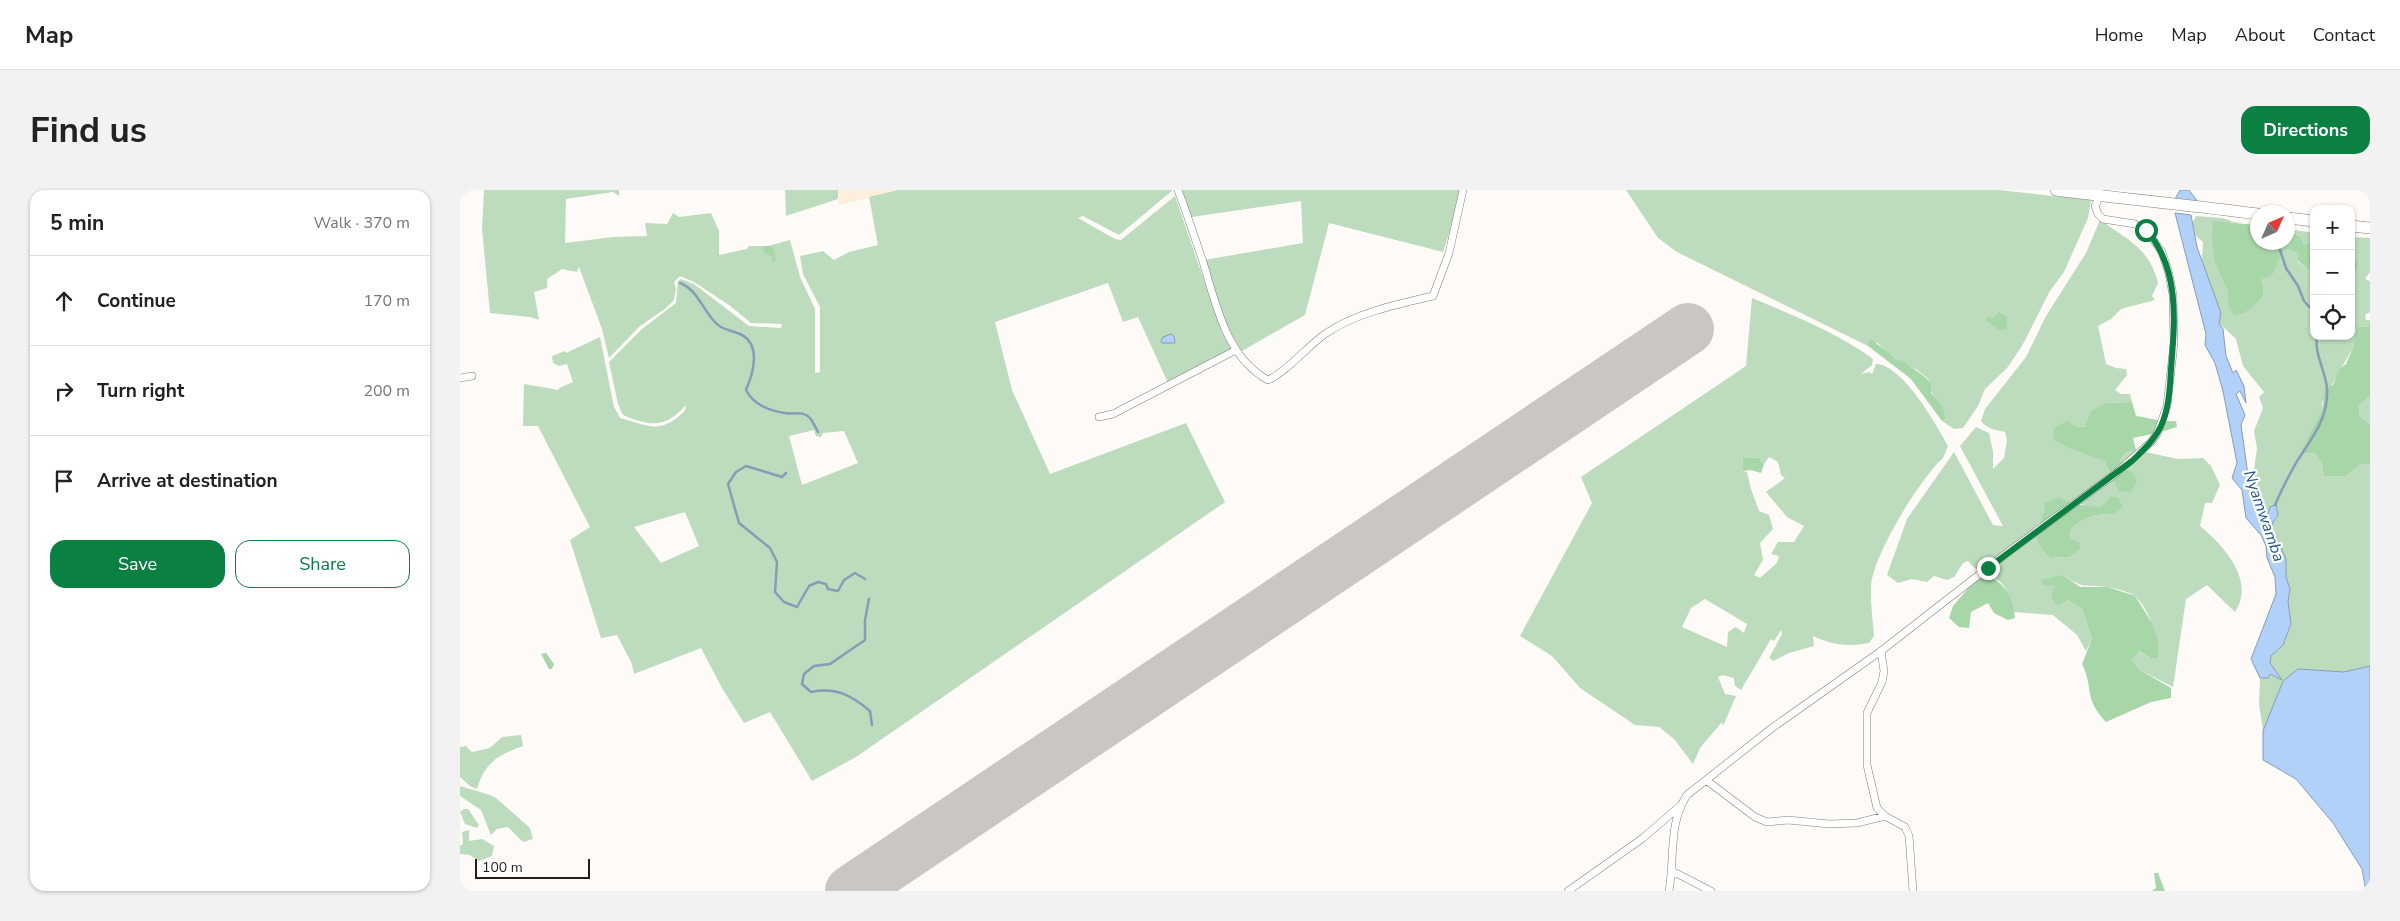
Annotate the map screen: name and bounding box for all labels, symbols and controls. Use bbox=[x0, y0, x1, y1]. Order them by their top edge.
text: Map bbox=[25, 19, 73, 51]
text: Home bbox=[2095, 23, 2143, 47]
text: Map bbox=[2171, 23, 2207, 47]
text: About bbox=[2235, 23, 2285, 47]
text: Contact bbox=[2313, 23, 2375, 47]
button: Directions bbox=[2241, 106, 2370, 154]
text: Find us bbox=[30, 107, 147, 154]
north arrow bbox=[2250, 205, 2295, 250]
map controls bbox=[2310, 205, 2355, 340]
button: + bbox=[2310, 205, 2355, 250]
text: 5 min bbox=[50, 209, 104, 237]
text: Walk · 370 m bbox=[314, 212, 410, 234]
route start bbox=[2135, 219, 2158, 242]
button: − bbox=[2310, 250, 2355, 295]
icon: ahead bbox=[50, 287, 78, 315]
text: Continue bbox=[97, 288, 176, 314]
text: 170 m bbox=[363, 290, 410, 312]
button: locate bbox=[2310, 295, 2355, 340]
icon: right bbox=[50, 377, 78, 405]
text: Turn right bbox=[97, 378, 184, 404]
text: 200 m bbox=[363, 380, 410, 402]
icon: arrive bbox=[50, 467, 78, 495]
water label: Nyamwamba bbox=[2238, 467, 2290, 565]
text: Arrive at destination bbox=[97, 468, 278, 494]
button: Save bbox=[50, 540, 225, 588]
button: Share bbox=[235, 540, 410, 588]
route end bbox=[1977, 557, 2000, 580]
scale bar bbox=[475, 856, 590, 879]
text: 100 m bbox=[482, 858, 523, 877]

